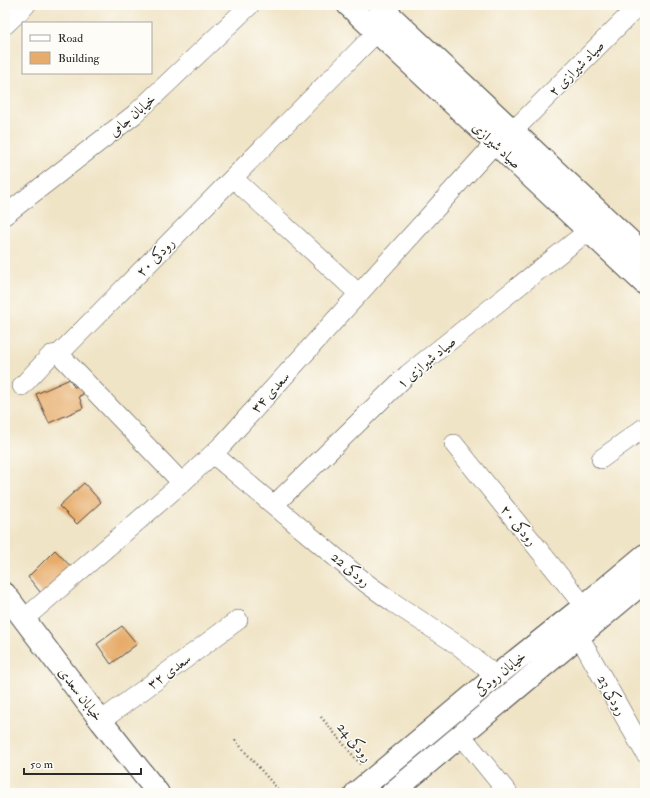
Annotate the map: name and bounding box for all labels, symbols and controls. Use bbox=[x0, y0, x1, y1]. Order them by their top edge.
legend bbox=[22, 22, 152, 74]
text: Road bbox=[58, 31, 83, 46]
street label: صیاد شیرازی ۲ bbox=[545, 37, 608, 100]
text: Building bbox=[58, 51, 101, 66]
street label: خیابان جامی bbox=[105, 90, 159, 140]
street label: صیاد شیرازی bbox=[469, 118, 525, 172]
street label: رودکی ۲۰ bbox=[132, 234, 178, 280]
street label: صیاد شیرازی ۱ bbox=[393, 333, 459, 392]
street label: سعدی ۳۴ bbox=[247, 368, 293, 416]
street label: رودکی ۲۰ bbox=[497, 501, 541, 549]
street label: رودکی 22 bbox=[328, 547, 374, 591]
street label: خیابان رودکی bbox=[471, 647, 529, 699]
street label: سعدی ۳۲ bbox=[144, 650, 194, 693]
street label: خیابان سعدی bbox=[55, 664, 106, 725]
street label: رودکی 23 bbox=[593, 671, 631, 719]
street label: رودکی 24 bbox=[334, 718, 376, 766]
scale bar bbox=[24, 750, 141, 776]
text: 50 m bbox=[30, 757, 54, 772]

